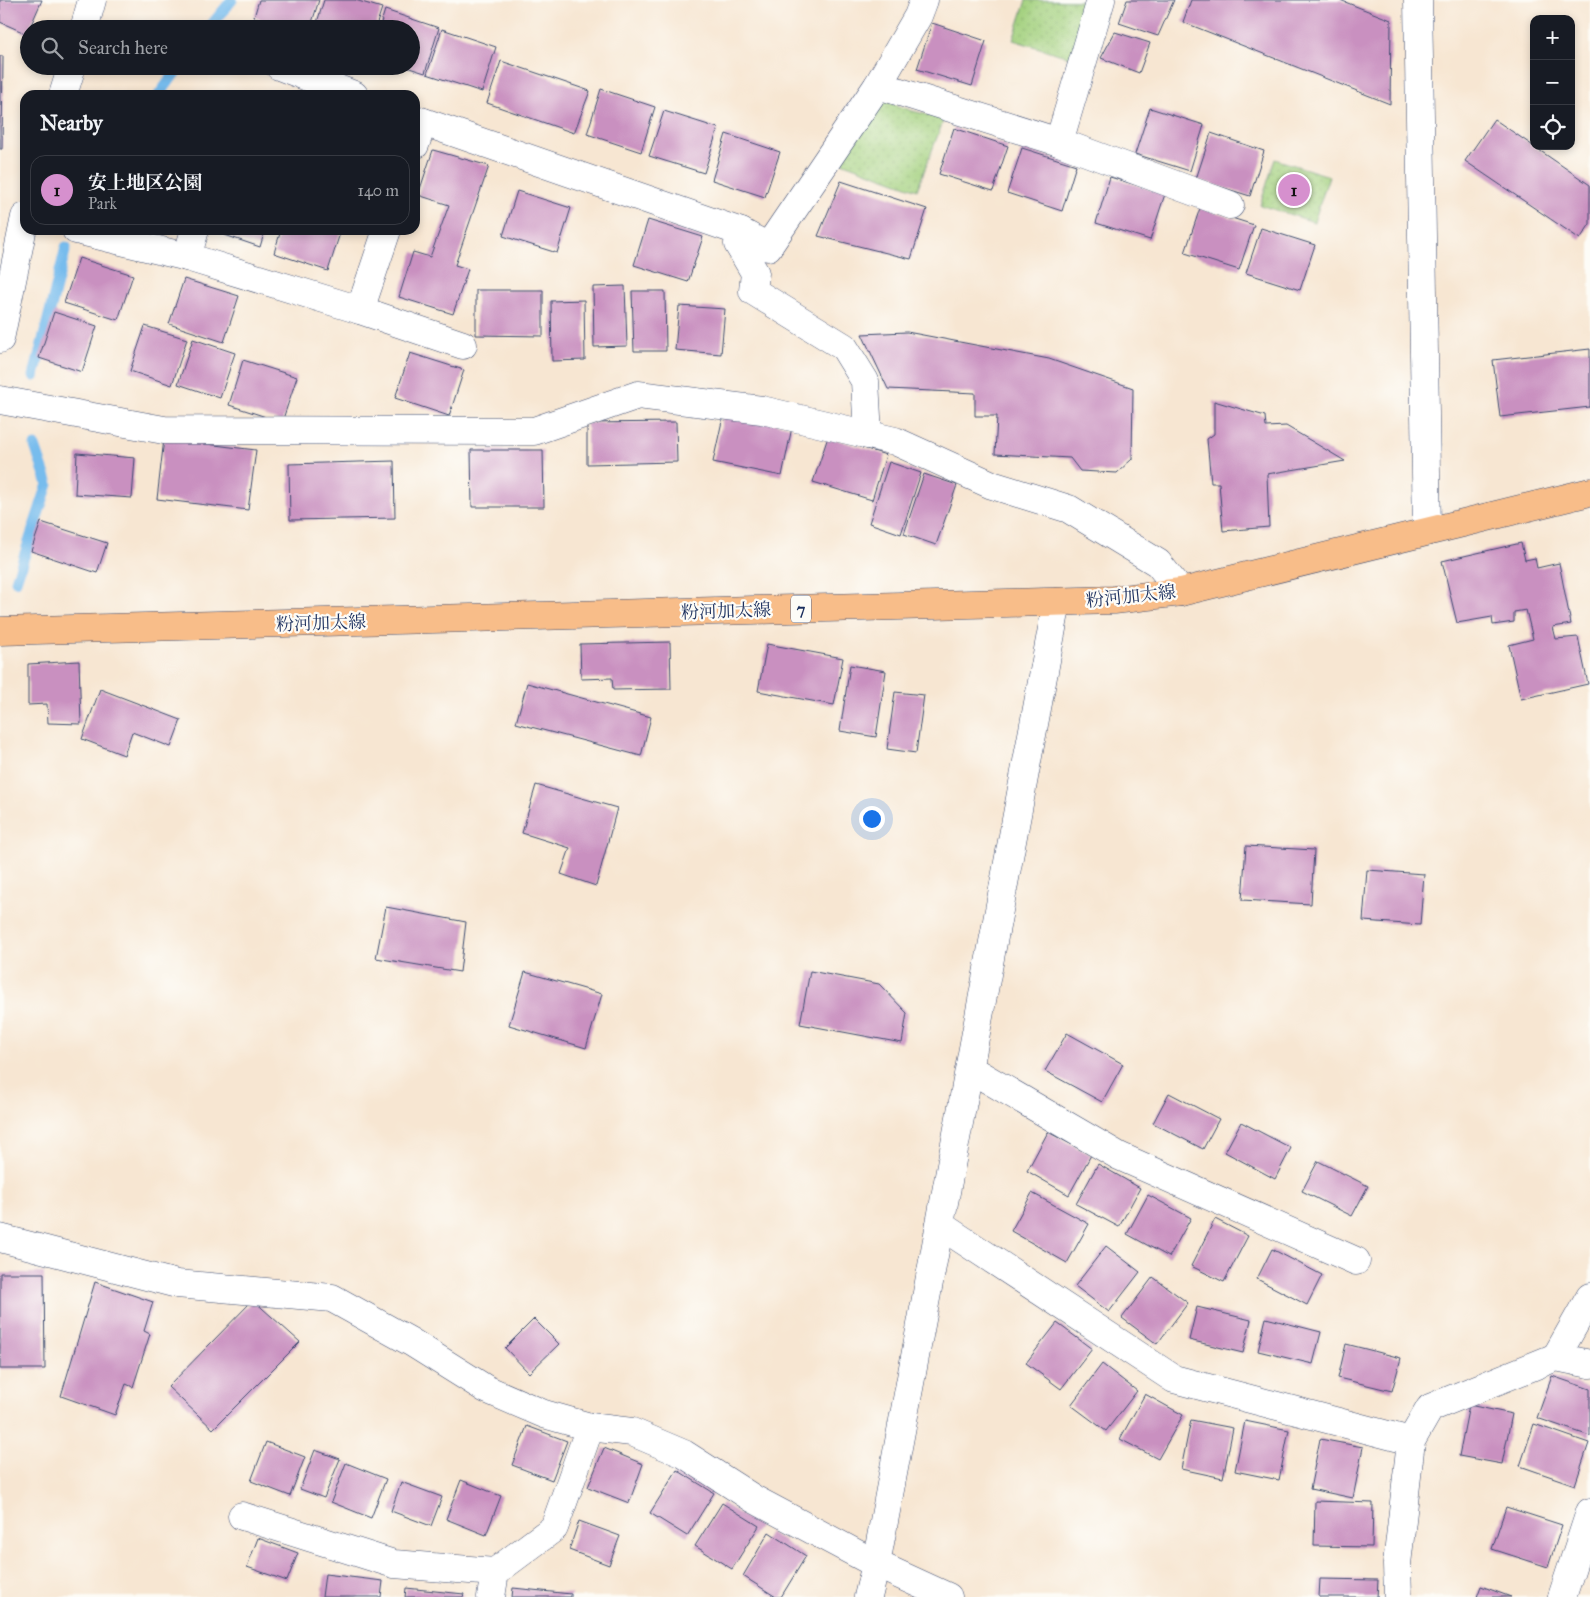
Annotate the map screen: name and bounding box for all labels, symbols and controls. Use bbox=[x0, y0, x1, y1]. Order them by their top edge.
map controls bbox=[1530, 15, 1575, 150]
button: + bbox=[1530, 15, 1575, 60]
search box bbox=[20, 20, 420, 75]
icon: search bbox=[38, 34, 66, 62]
text: Search here bbox=[78, 36, 168, 59]
button: − bbox=[1530, 60, 1575, 105]
button: locate bbox=[1530, 105, 1575, 150]
text: Nearby bbox=[40, 110, 103, 136]
text: 安上地区公園 bbox=[88, 171, 202, 194]
pin: 1 bbox=[1278, 171, 1310, 209]
text: 1 bbox=[54, 181, 60, 200]
text: 140 m bbox=[358, 181, 399, 200]
text: Park bbox=[88, 194, 117, 213]
street label: 粉河加太線 bbox=[1085, 580, 1177, 612]
road number: 7 bbox=[791, 596, 811, 622]
street label: 粉河加太線 bbox=[681, 598, 771, 624]
street label: 粉河加太線 bbox=[276, 610, 366, 636]
your location bbox=[859, 806, 885, 832]

